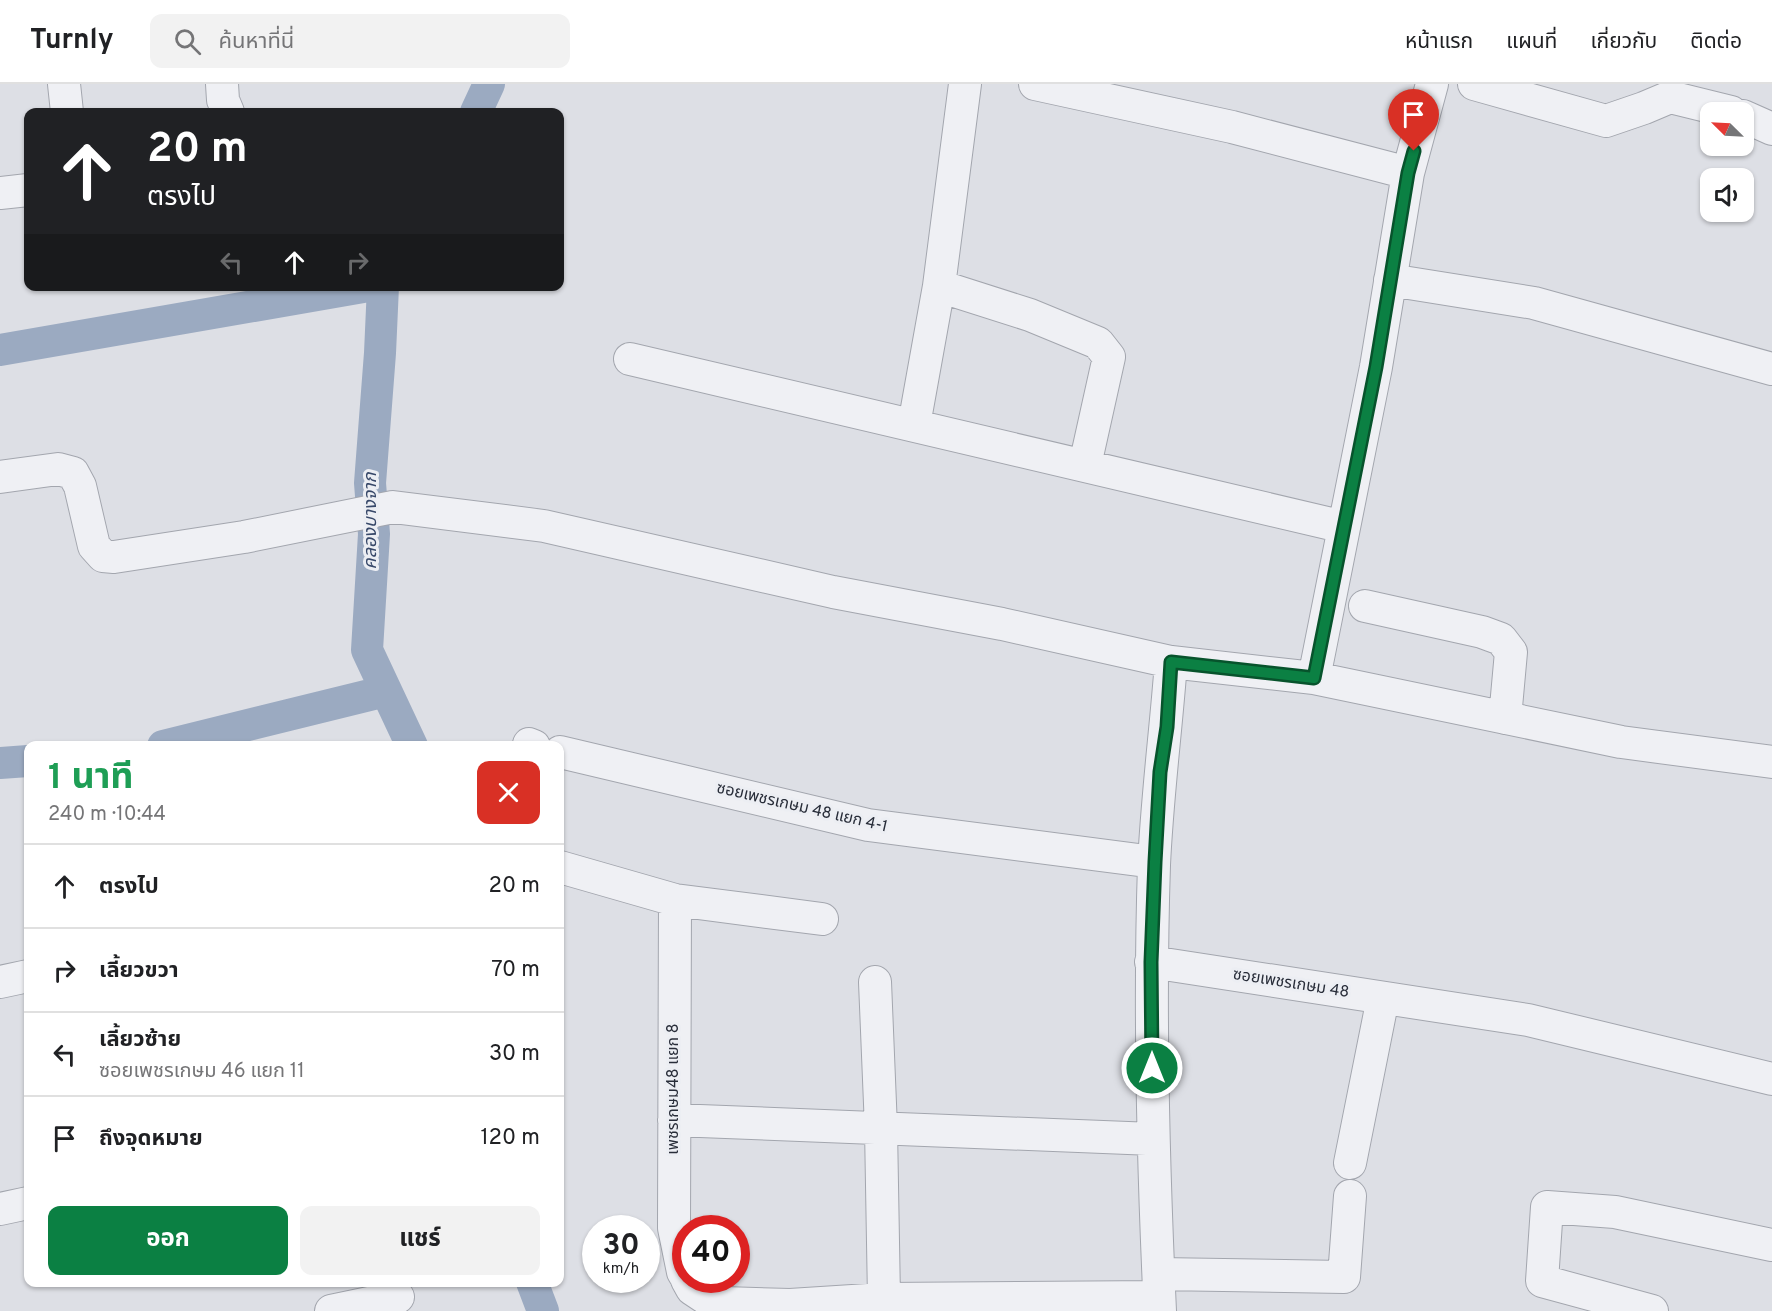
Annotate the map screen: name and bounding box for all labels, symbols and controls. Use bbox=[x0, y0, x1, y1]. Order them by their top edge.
search box bbox=[150, 14, 570, 68]
text: Turnly bbox=[30, 23, 114, 59]
icon: search bbox=[171, 25, 204, 58]
text: ค้นหาที่นี่ bbox=[219, 29, 294, 56]
text: หน้าแรก bbox=[1405, 29, 1473, 56]
text: แผนที่ bbox=[1506, 29, 1557, 56]
text: เกี่ยวกับ bbox=[1590, 29, 1657, 56]
text: ติดต่อ bbox=[1690, 29, 1742, 56]
pin bbox=[1388, 89, 1439, 151]
icon: arrive bbox=[1397, 98, 1430, 131]
north arrow bbox=[1700, 102, 1754, 156]
map controls bbox=[1700, 102, 1754, 222]
text: 20 m bbox=[147, 124, 248, 177]
icon: ahead bbox=[48, 132, 126, 210]
button: sound bbox=[1700, 168, 1754, 222]
text: ตรงไป bbox=[147, 181, 216, 215]
icon: left bbox=[215, 246, 248, 279]
icon: ahead bbox=[278, 246, 311, 279]
icon: right bbox=[341, 246, 374, 279]
water label: คลองบางจาก bbox=[360, 471, 383, 569]
text: 1 นาที bbox=[48, 756, 134, 802]
button: close bbox=[477, 761, 540, 824]
street label: ซอยเพชรเกษม 48 แยก 4-1 bbox=[714, 779, 890, 837]
text: 240 m · 10:44 bbox=[48, 802, 166, 828]
icon: ahead bbox=[48, 870, 81, 903]
text: 20 m bbox=[489, 873, 540, 900]
text: ตรงไป bbox=[99, 874, 159, 901]
icon: right bbox=[48, 954, 81, 987]
text: 70 m bbox=[491, 957, 540, 984]
text: เลี้ยวขวา bbox=[99, 958, 179, 985]
street label: ซอยเพชรเกษม 48 bbox=[1231, 965, 1351, 1003]
street label: เพชรเกษม48 แยก 8 bbox=[664, 1023, 684, 1155]
text: เลี้ยวซ้าย bbox=[99, 1027, 181, 1054]
position arrow bbox=[1120, 1036, 1184, 1100]
icon: left bbox=[48, 1038, 81, 1071]
text: 30 m bbox=[489, 1041, 540, 1068]
text: ซอยเพชรเกษม 46 แยก 11 bbox=[99, 1059, 305, 1085]
icon: arrive bbox=[48, 1122, 81, 1155]
text: 120 m bbox=[480, 1125, 540, 1152]
text: ถึงจุดหมาย bbox=[99, 1126, 203, 1153]
button: ออก bbox=[48, 1206, 288, 1275]
button: แชร์ bbox=[300, 1206, 540, 1275]
speed limit sign: 40 bbox=[672, 1215, 750, 1293]
text: 30 bbox=[602, 1228, 640, 1265]
text: km/h bbox=[603, 1260, 639, 1279]

